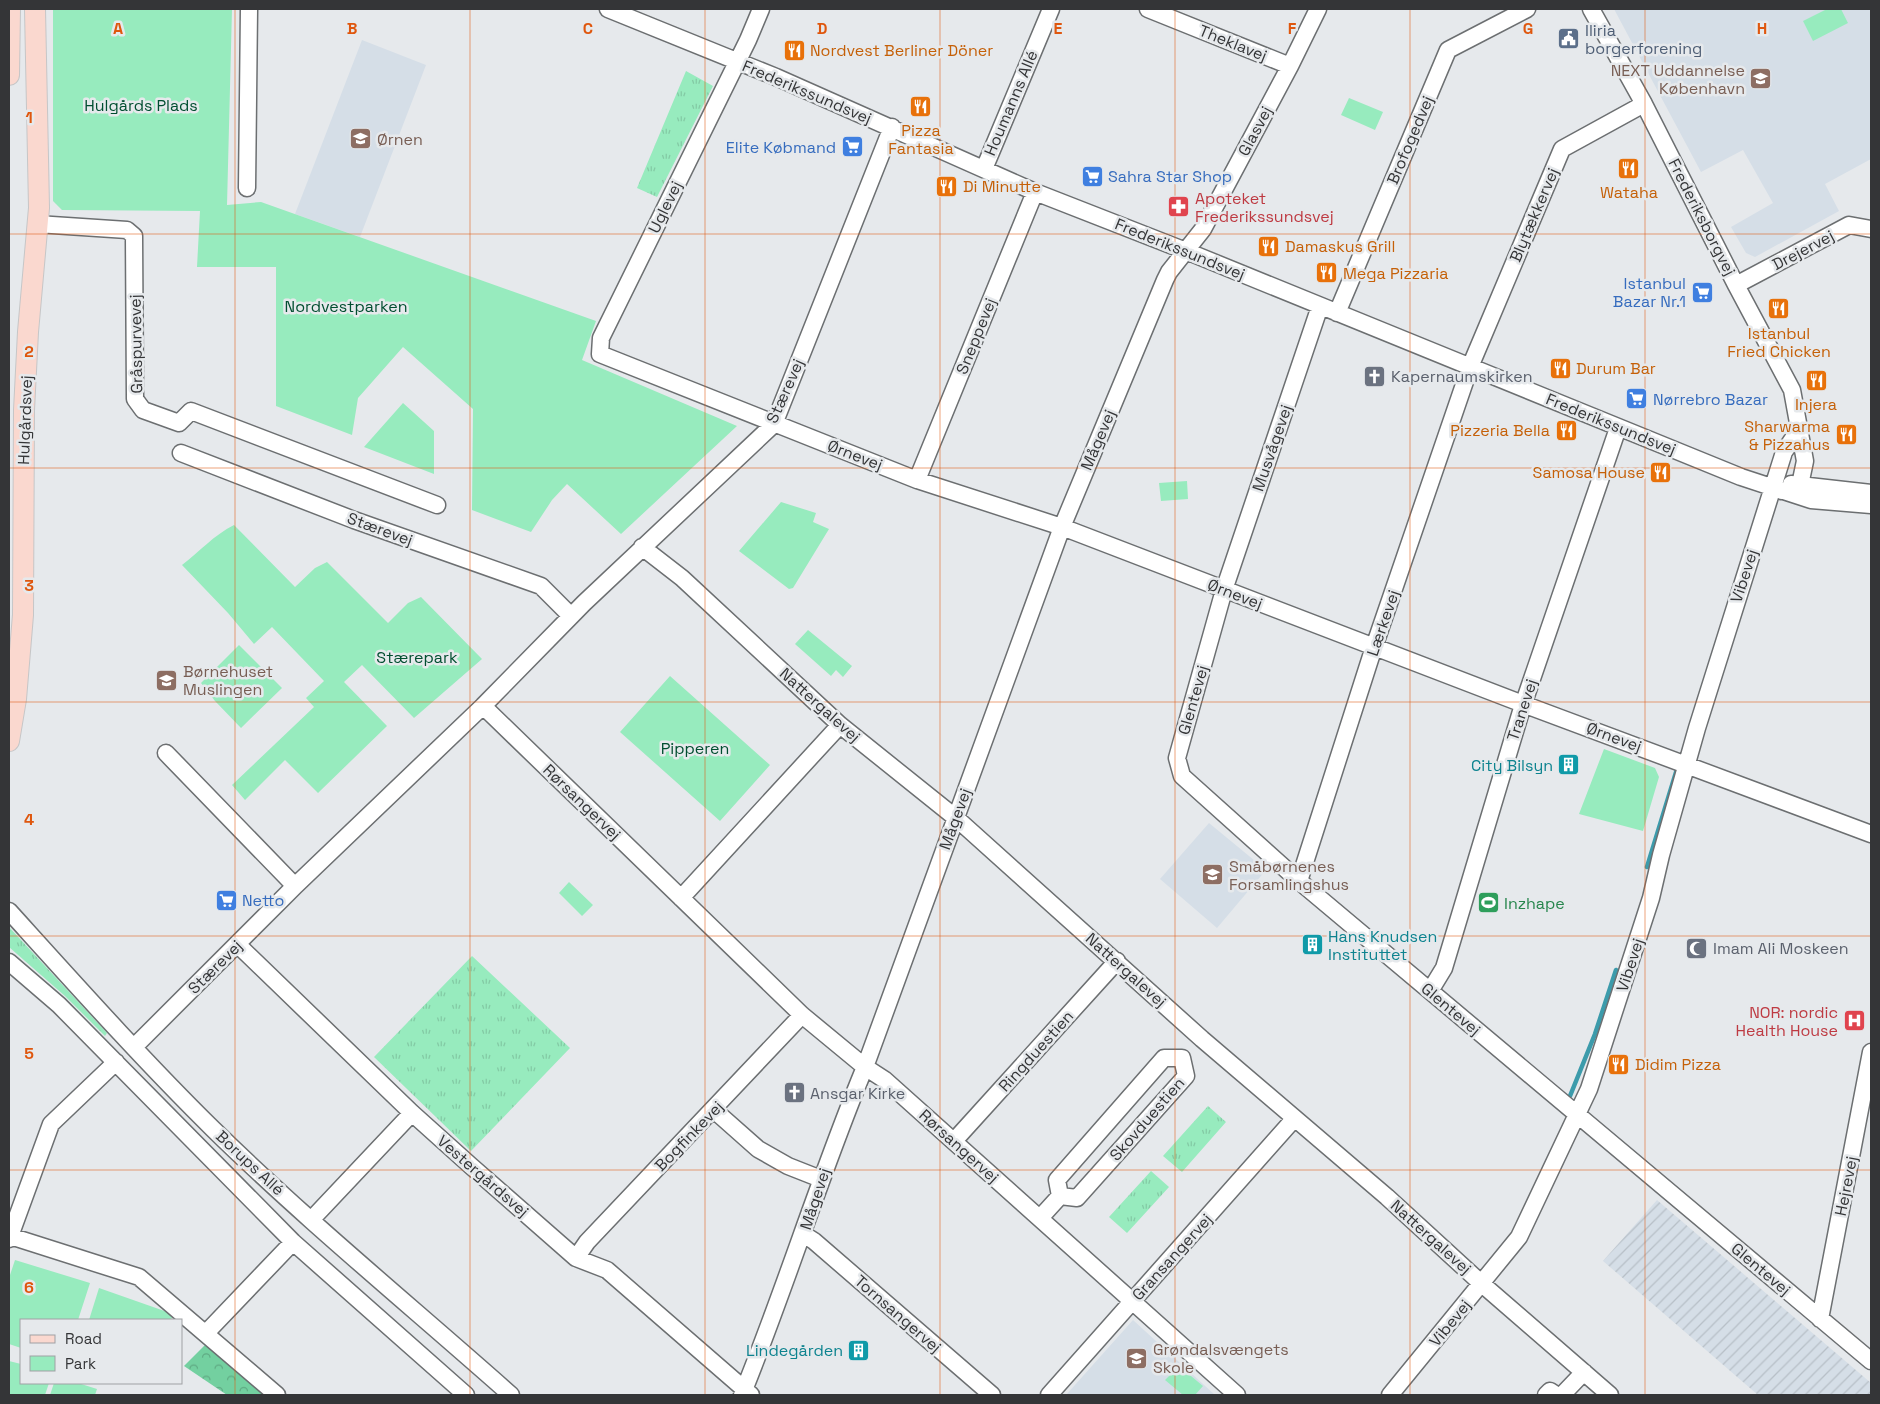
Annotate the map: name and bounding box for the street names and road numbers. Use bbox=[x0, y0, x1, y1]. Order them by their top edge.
street label: Theklavej bbox=[1196, 20, 1270, 66]
street label: Houmanns Allé bbox=[979, 47, 1043, 159]
street label: Frederikssundsvej bbox=[739, 55, 875, 129]
street label: Brofogedvej bbox=[1382, 93, 1438, 187]
street label: Glasvej bbox=[1233, 102, 1277, 160]
street label: Frederiksborgvej bbox=[1664, 155, 1740, 279]
street label: Blytækkervej bbox=[1505, 165, 1563, 265]
street label: Uglevej bbox=[643, 177, 687, 237]
street label: Frederikssundsvej bbox=[1112, 213, 1248, 285]
street label: Drejervej bbox=[1768, 225, 1838, 275]
street label: Gråspurvevej bbox=[125, 294, 147, 394]
street label: Sneppevej bbox=[951, 295, 1001, 377]
street label: Stærevej bbox=[761, 355, 809, 427]
street label: Hulgårdsvej bbox=[13, 375, 37, 465]
street label: Frederikssundsvej bbox=[1543, 388, 1679, 460]
street label: Musvågevej bbox=[1247, 402, 1297, 494]
street label: Mågevej bbox=[1076, 406, 1120, 474]
street label: Ørnevej bbox=[824, 435, 886, 475]
street label: Stærevej bbox=[344, 507, 416, 551]
street label: Vibevej bbox=[1726, 547, 1762, 605]
street label: Ørnevej bbox=[1204, 574, 1266, 614]
street label: Lærkevej bbox=[1362, 587, 1404, 659]
street label: Nattergalevej bbox=[775, 663, 865, 747]
street label: Glentevej bbox=[1173, 663, 1213, 737]
street label: Tranevej bbox=[1502, 676, 1542, 744]
street label: Ørnevej bbox=[1583, 717, 1645, 757]
street label: Rørsangervej bbox=[538, 759, 626, 845]
street label: Mågevej bbox=[934, 785, 976, 853]
street label: Nattergalevej bbox=[1081, 928, 1171, 1012]
street label: Stærevej bbox=[183, 935, 247, 999]
street label: Vibevej bbox=[1612, 936, 1648, 994]
street label: Glentevej bbox=[1417, 978, 1485, 1040]
street label: Ringduestien bbox=[994, 1006, 1078, 1096]
street label: Skovduestien bbox=[1105, 1073, 1189, 1165]
street label: Bogfinkevej bbox=[650, 1096, 728, 1176]
street label: Rørsangervej bbox=[915, 1104, 1003, 1188]
street label: Borups Allé bbox=[211, 1126, 289, 1200]
street label: Vestergårdsvej bbox=[433, 1130, 533, 1222]
street label: Hejrevej bbox=[1830, 1154, 1862, 1218]
street label: Mågevej bbox=[795, 1165, 835, 1233]
street label: Nattergalevej bbox=[1386, 1195, 1476, 1279]
street label: Gransangervej bbox=[1127, 1209, 1217, 1305]
street label: Glentevej bbox=[1727, 1238, 1795, 1300]
street label: Tornsangervej bbox=[850, 1271, 946, 1357]
street label: Vibevej bbox=[1425, 1295, 1475, 1351]

